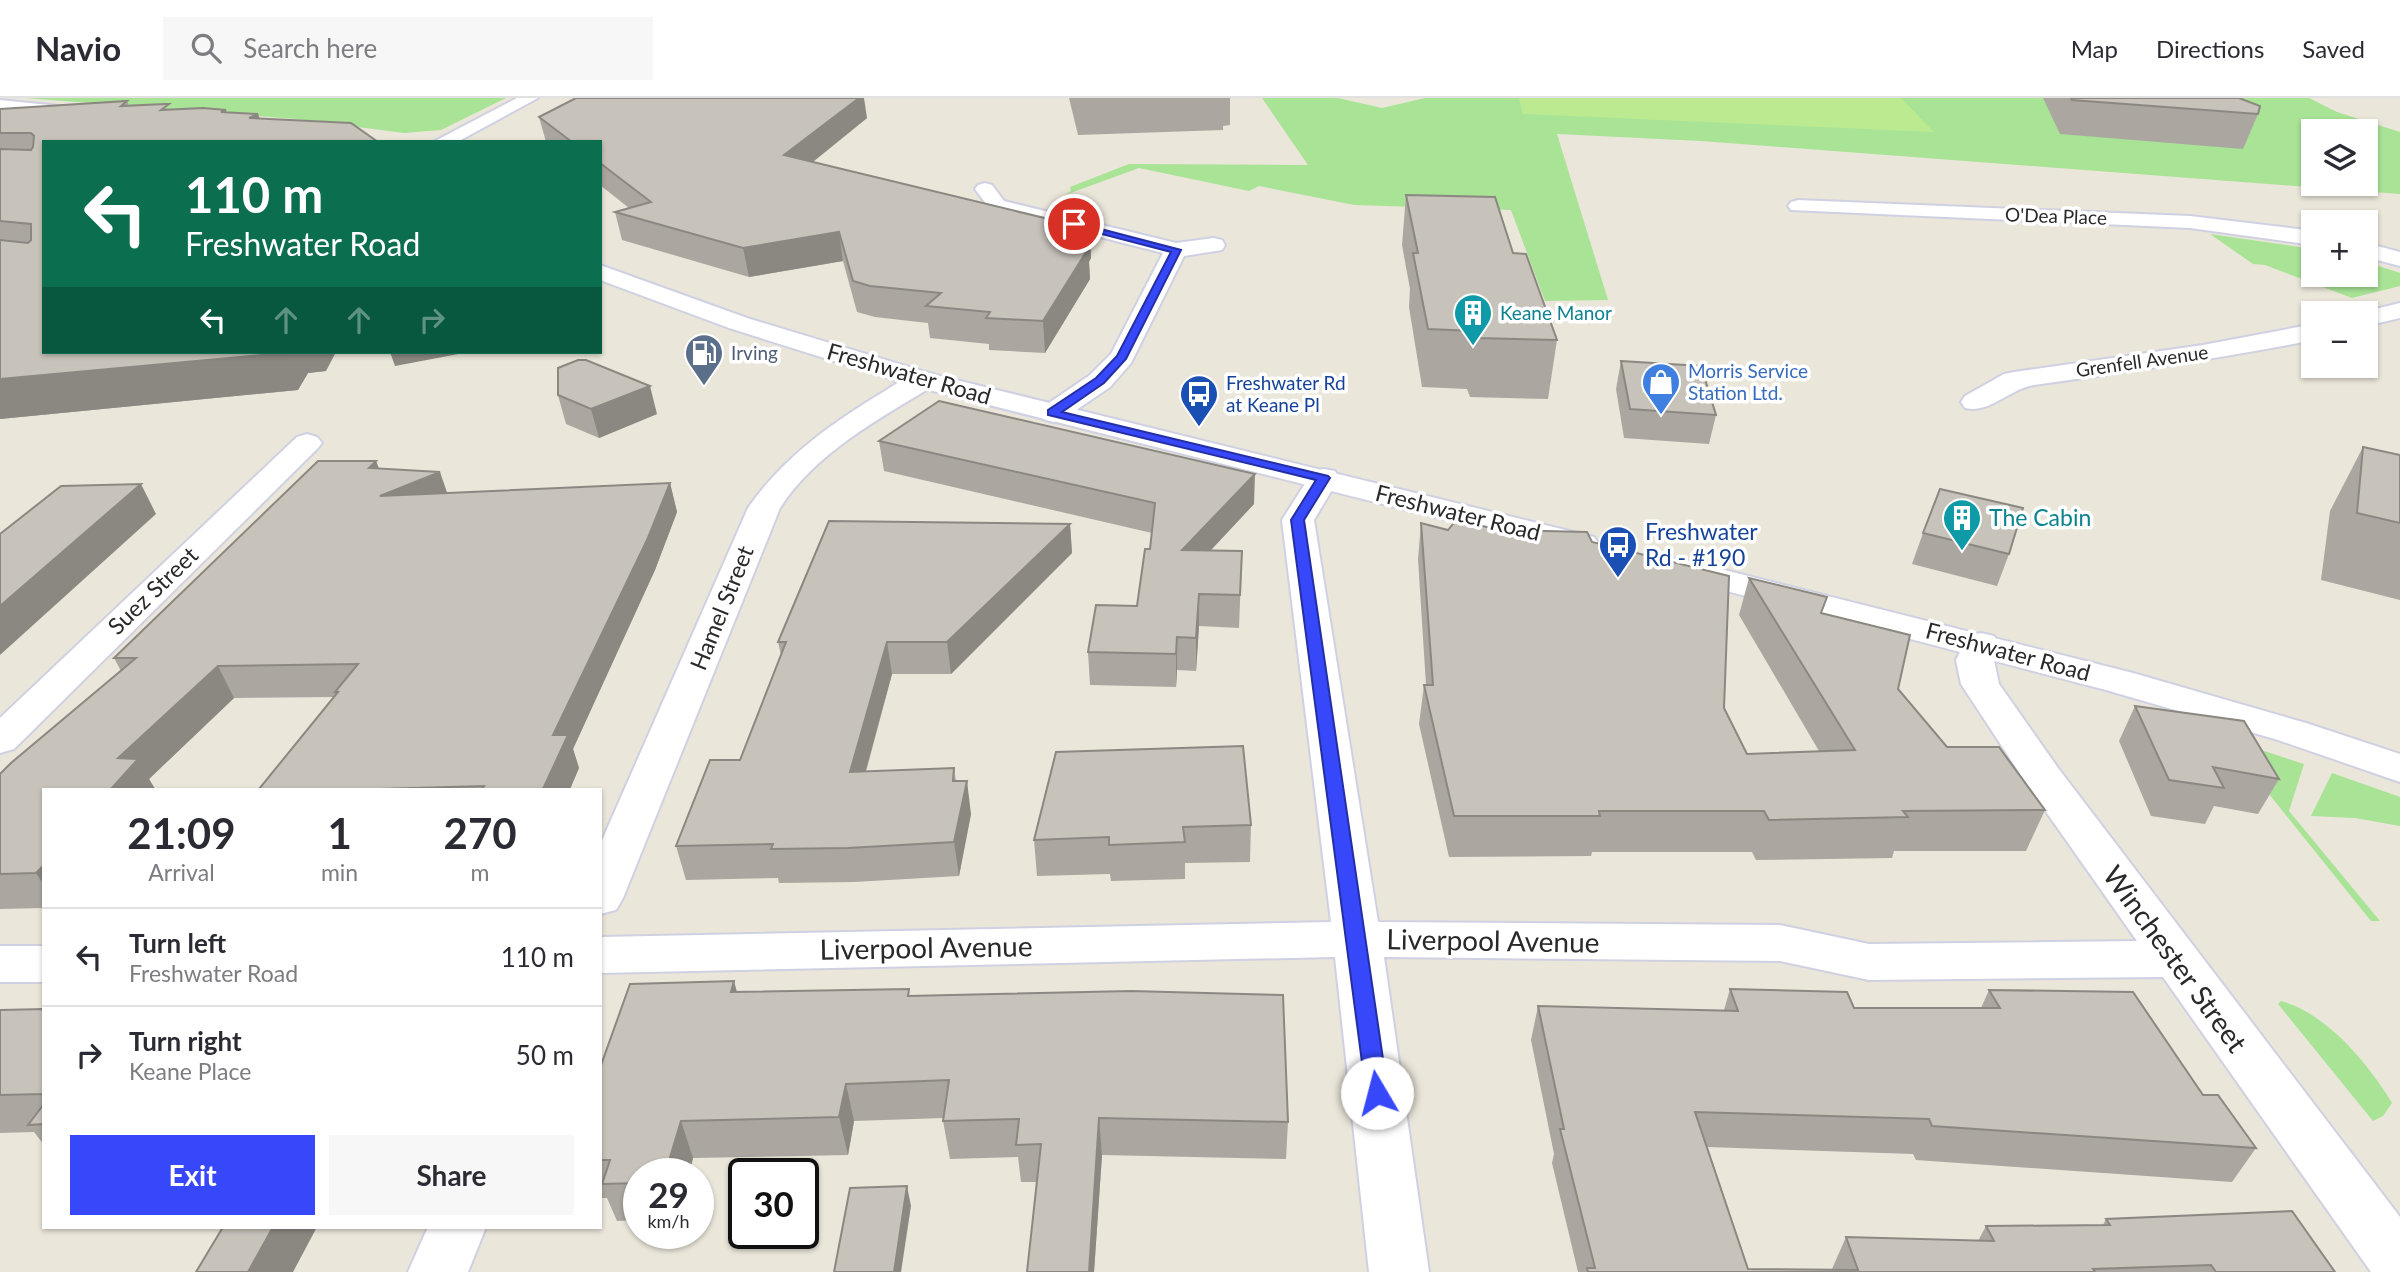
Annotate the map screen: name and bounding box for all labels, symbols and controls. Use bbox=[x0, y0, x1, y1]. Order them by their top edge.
search box bbox=[163, 17, 653, 80]
text: Navio bbox=[35, 28, 121, 68]
icon: search bbox=[187, 29, 225, 67]
text: Search here bbox=[243, 32, 377, 64]
text: Map bbox=[2071, 34, 2118, 63]
text: Directions bbox=[2156, 34, 2264, 63]
text: Saved bbox=[2302, 34, 2365, 63]
map controls bbox=[2301, 119, 2378, 378]
button: layers bbox=[2301, 119, 2378, 196]
text: 110 m bbox=[185, 165, 323, 223]
icon: left bbox=[70, 168, 161, 259]
pin bbox=[1044, 194, 1104, 254]
street label: O'Dea Place bbox=[2005, 202, 2107, 229]
icon: arrive bbox=[1055, 205, 1093, 243]
button: + bbox=[2301, 210, 2378, 287]
text: Freshwater Road bbox=[185, 224, 420, 263]
building icon: Keane Manor bbox=[1452, 292, 1494, 347]
icon: left bbox=[194, 301, 232, 339]
icon: ahead bbox=[267, 301, 305, 339]
icon: ahead bbox=[340, 301, 378, 339]
icon: right bbox=[413, 301, 451, 339]
place label: Keane Manor bbox=[1500, 301, 1612, 324]
button: − bbox=[2301, 301, 2378, 378]
fuel station icon: Irving bbox=[683, 332, 725, 387]
street label: Freshwater Road bbox=[824, 336, 994, 410]
street label: Grenfell Avenue bbox=[2074, 340, 2209, 381]
place label: Irving bbox=[731, 341, 778, 364]
place label: Morris Service Station Ltd. bbox=[1688, 359, 1808, 404]
shop icon: Morris Service Station Ltd. bbox=[1640, 361, 1682, 416]
place label: Freshwater Rd at Keane Pl bbox=[1226, 371, 1346, 416]
bus stop icon: Freshwater Rd at Keane Pl bbox=[1178, 373, 1220, 428]
street label: Freshwater Road bbox=[1373, 478, 1544, 546]
building icon: The Cabin bbox=[1941, 497, 1983, 552]
place label: The Cabin bbox=[1989, 503, 2091, 531]
place label: Freshwater Rd - #190 bbox=[1645, 517, 1758, 571]
bus stop icon: Freshwater Rd - #190 bbox=[1597, 524, 1639, 579]
street label: Suez Street bbox=[102, 540, 204, 640]
street label: Hamel Street bbox=[683, 541, 759, 674]
street label: Freshwater Road bbox=[1923, 616, 2094, 686]
text: 21:09 bbox=[127, 808, 236, 858]
text: 1 bbox=[327, 808, 352, 858]
text: 270 bbox=[444, 808, 517, 858]
text: Arrival bbox=[148, 858, 215, 886]
text: min bbox=[321, 858, 358, 886]
text: m bbox=[471, 858, 490, 886]
street label: Winchester Street bbox=[2097, 858, 2255, 1058]
street label: Liverpool Avenue bbox=[1386, 921, 1600, 959]
text: Turn left bbox=[129, 927, 226, 959]
street label: Liverpool Avenue bbox=[819, 928, 1033, 966]
icon: left bbox=[70, 938, 108, 976]
text: 110 m bbox=[501, 941, 574, 973]
text: Freshwater Road bbox=[129, 959, 298, 987]
text: Turn right bbox=[129, 1025, 242, 1057]
icon: right bbox=[70, 1036, 108, 1074]
text: 50 m bbox=[516, 1039, 574, 1071]
position arrow bbox=[1340, 1056, 1414, 1130]
text: Keane Place bbox=[129, 1057, 251, 1085]
button: Exit bbox=[70, 1135, 315, 1215]
button: Share bbox=[329, 1135, 574, 1215]
speed limit sign: 30 bbox=[728, 1158, 819, 1249]
text: 29 bbox=[648, 1173, 689, 1215]
text: km/h bbox=[647, 1210, 690, 1232]

